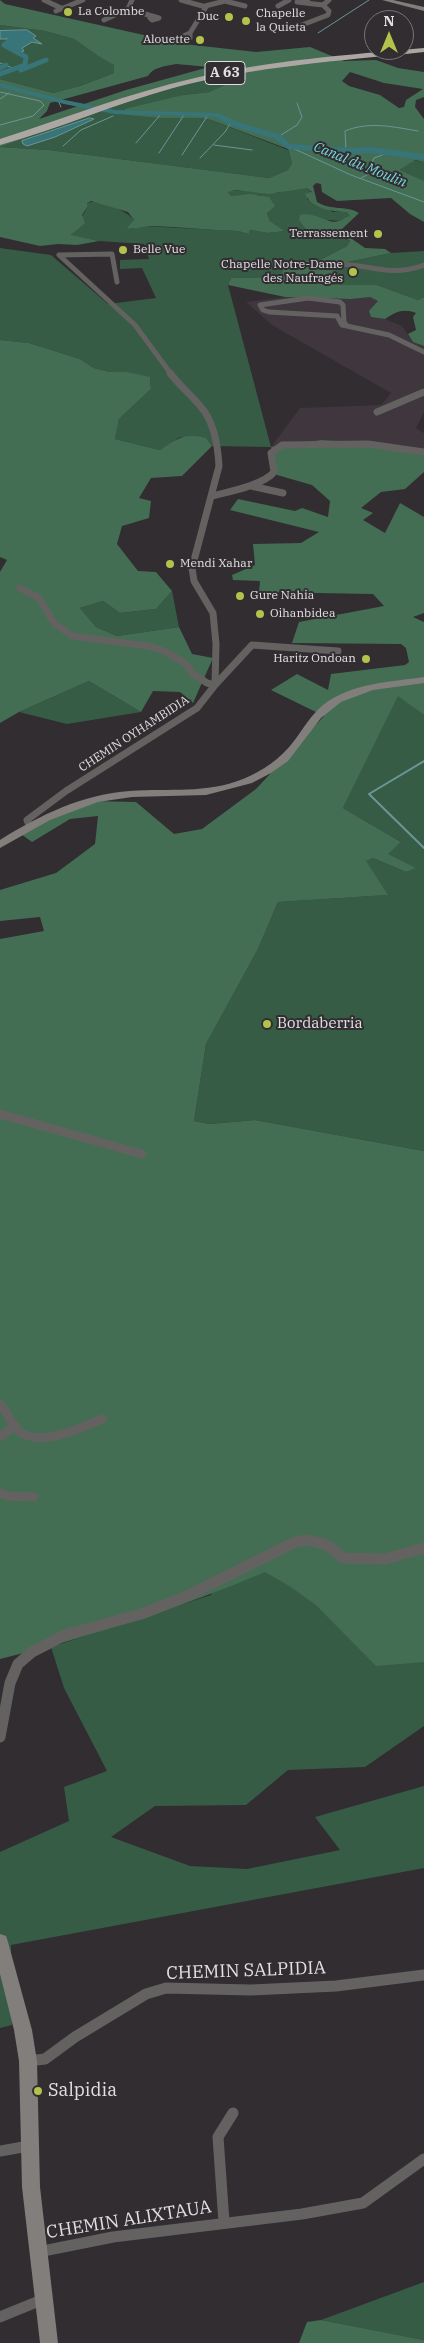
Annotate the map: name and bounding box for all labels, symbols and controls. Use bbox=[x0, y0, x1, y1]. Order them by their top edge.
place label: La Colombe bbox=[78, 5, 144, 19]
marker: La Colombe bbox=[62, 6, 74, 18]
place label: Chapelle la Quieta bbox=[256, 7, 306, 35]
place label: Duc bbox=[197, 10, 219, 24]
north arrow bbox=[364, 10, 414, 60]
marker: Duc bbox=[223, 11, 235, 23]
text: N bbox=[383, 12, 395, 30]
marker: Chapelle la Quieta bbox=[240, 15, 252, 27]
place label: Alouette bbox=[143, 33, 190, 47]
marker: Alouette bbox=[194, 34, 206, 46]
road number: A 63 bbox=[205, 62, 245, 84]
water label: Canal du Moulin bbox=[311, 139, 409, 191]
place label: Terrassement bbox=[289, 227, 368, 241]
marker: Terrassement bbox=[372, 228, 384, 240]
place label: Belle Vue bbox=[133, 243, 185, 257]
marker: Belle Vue bbox=[117, 244, 129, 256]
place label: Chapelle Notre-Dame des Naufragés bbox=[221, 258, 343, 286]
marker: Chapelle Notre-Dame des Naufragés bbox=[347, 266, 359, 278]
place label: Mendi Xahar bbox=[180, 557, 252, 571]
marker: Mendi Xahar bbox=[164, 558, 176, 570]
place label: Gure Nahia bbox=[250, 589, 314, 603]
marker: Gure Nahia bbox=[234, 590, 246, 602]
place label: Oihanbidea bbox=[270, 607, 335, 621]
marker: Oihanbidea bbox=[254, 608, 266, 620]
place label: Haritz Ondoan bbox=[273, 652, 356, 666]
marker: Haritz Ondoan bbox=[360, 653, 372, 665]
street label: CHEMIN OYHAMBIDIA bbox=[76, 693, 192, 775]
place label: Bordaberria bbox=[277, 1015, 363, 1033]
marker: Bordaberria bbox=[261, 1018, 273, 1030]
street label: CHEMIN SALPIDIA bbox=[166, 1957, 326, 1985]
place label: Salpidia bbox=[48, 2080, 117, 2102]
marker: Salpidia bbox=[32, 2085, 44, 2097]
street label: CHEMIN ALIXTAUA bbox=[45, 2196, 213, 2244]

